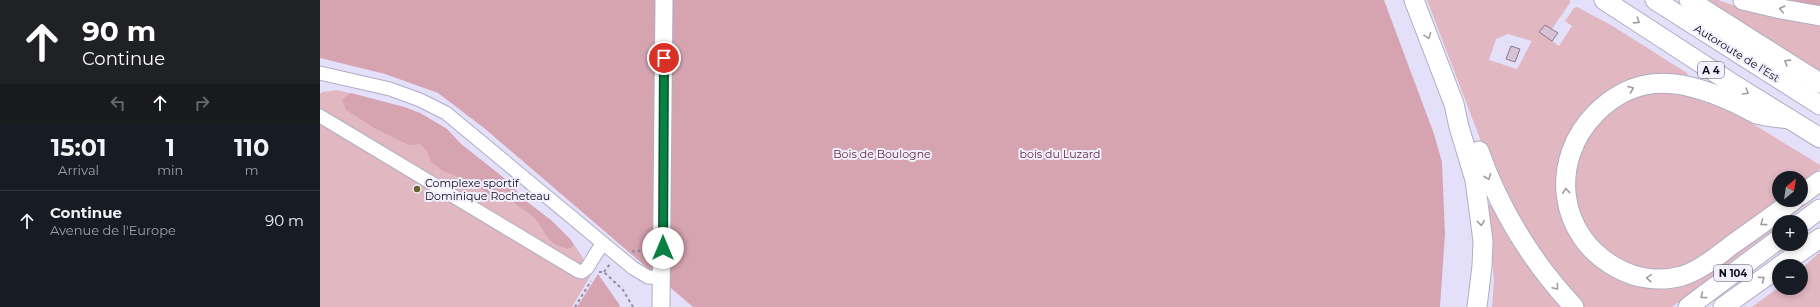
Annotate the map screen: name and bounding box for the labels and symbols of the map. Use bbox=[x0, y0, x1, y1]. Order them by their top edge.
one-way arrow bbox=[1778, 6, 1785, 14]
one-way arrow bbox=[1632, 17, 1639, 24]
street label: Autoroute de l’Est bbox=[1692, 21, 1783, 85]
one-way arrow bbox=[1424, 33, 1432, 40]
pin bbox=[647, 41, 681, 75]
one-way arrow bbox=[1784, 60, 1791, 67]
road number: A 4 bbox=[1698, 62, 1724, 78]
one-way arrow bbox=[1628, 86, 1635, 94]
one-way arrow bbox=[1742, 88, 1749, 95]
park label: Bois de Boulogne bbox=[833, 147, 931, 161]
park label: bois du Luzard bbox=[1020, 147, 1100, 161]
north arrow bbox=[1772, 171, 1808, 207]
one-way arrow bbox=[1484, 173, 1492, 180]
place label: Complexe sportif Dominique Rocheteau bbox=[425, 176, 550, 203]
marker: Complexe sportif Dominique Rocheteau bbox=[412, 184, 422, 194]
one-way arrow bbox=[1562, 188, 1571, 194]
one-way arrow bbox=[1760, 218, 1767, 225]
one-way arrow bbox=[1476, 220, 1485, 226]
position arrow bbox=[642, 227, 684, 269]
road number: N 104 bbox=[1714, 265, 1752, 281]
one-way arrow bbox=[1646, 274, 1652, 283]
one-way arrow bbox=[1758, 276, 1765, 283]
one-way arrow bbox=[1551, 282, 1558, 289]
one-way arrow bbox=[1700, 291, 1707, 298]

